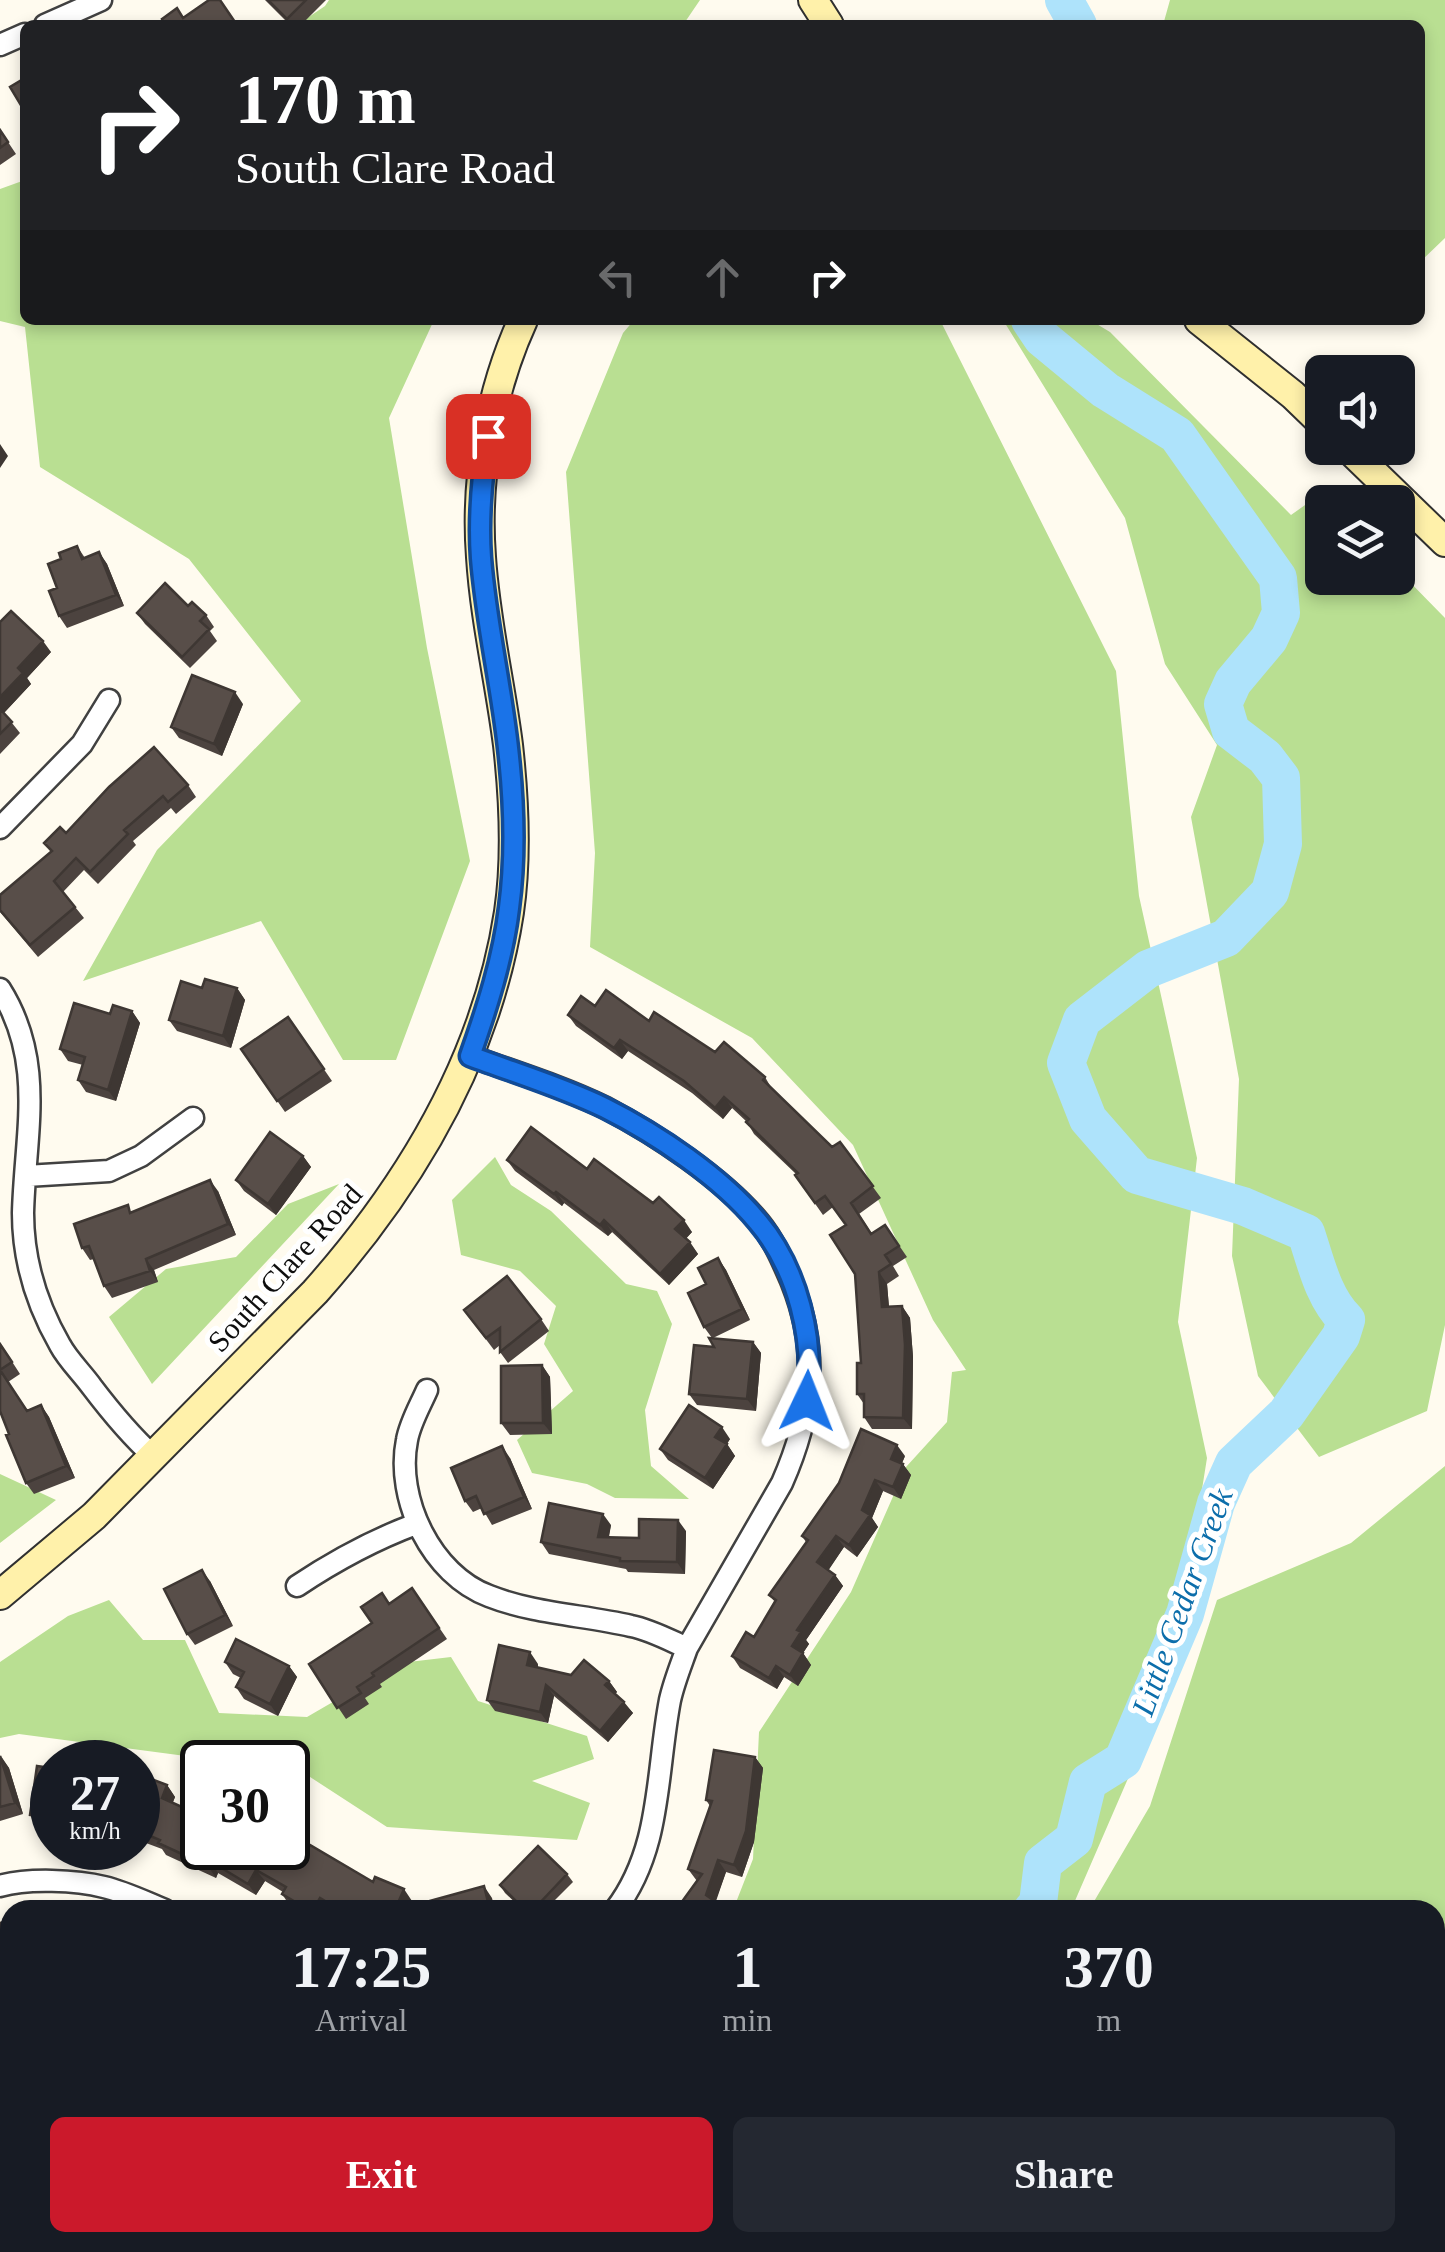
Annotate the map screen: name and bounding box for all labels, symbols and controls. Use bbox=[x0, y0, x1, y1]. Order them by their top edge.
icon: right bbox=[70, 60, 200, 190]
text: 170 m bbox=[235, 61, 416, 138]
text: South Clare Road bbox=[235, 143, 555, 193]
icon: left bbox=[590, 250, 645, 305]
icon: ahead bbox=[695, 250, 750, 305]
icon: right bbox=[800, 250, 855, 305]
map controls bbox=[1305, 355, 1415, 595]
button: sound bbox=[1305, 355, 1415, 465]
pin bbox=[446, 394, 531, 479]
icon: arrive bbox=[461, 409, 516, 464]
button: layers bbox=[1305, 485, 1415, 595]
street label: South Clare Road bbox=[201, 1177, 368, 1358]
position arrow bbox=[755, 1349, 859, 1453]
water label: Little Cedar Creek bbox=[1124, 1483, 1240, 1721]
speed limit sign: 30 bbox=[180, 1740, 310, 1870]
text: 27 bbox=[70, 1765, 120, 1821]
text: km/h bbox=[69, 1817, 121, 1844]
text: 17:25 bbox=[291, 1934, 431, 2000]
text: 1 bbox=[732, 1934, 762, 2000]
text: 370 bbox=[1064, 1934, 1154, 2000]
text: Arrival bbox=[315, 2002, 407, 2038]
text: min bbox=[723, 2002, 772, 2038]
text: m bbox=[1096, 2002, 1121, 2038]
button: Exit bbox=[50, 2117, 713, 2232]
button: Share bbox=[733, 2117, 1395, 2232]

